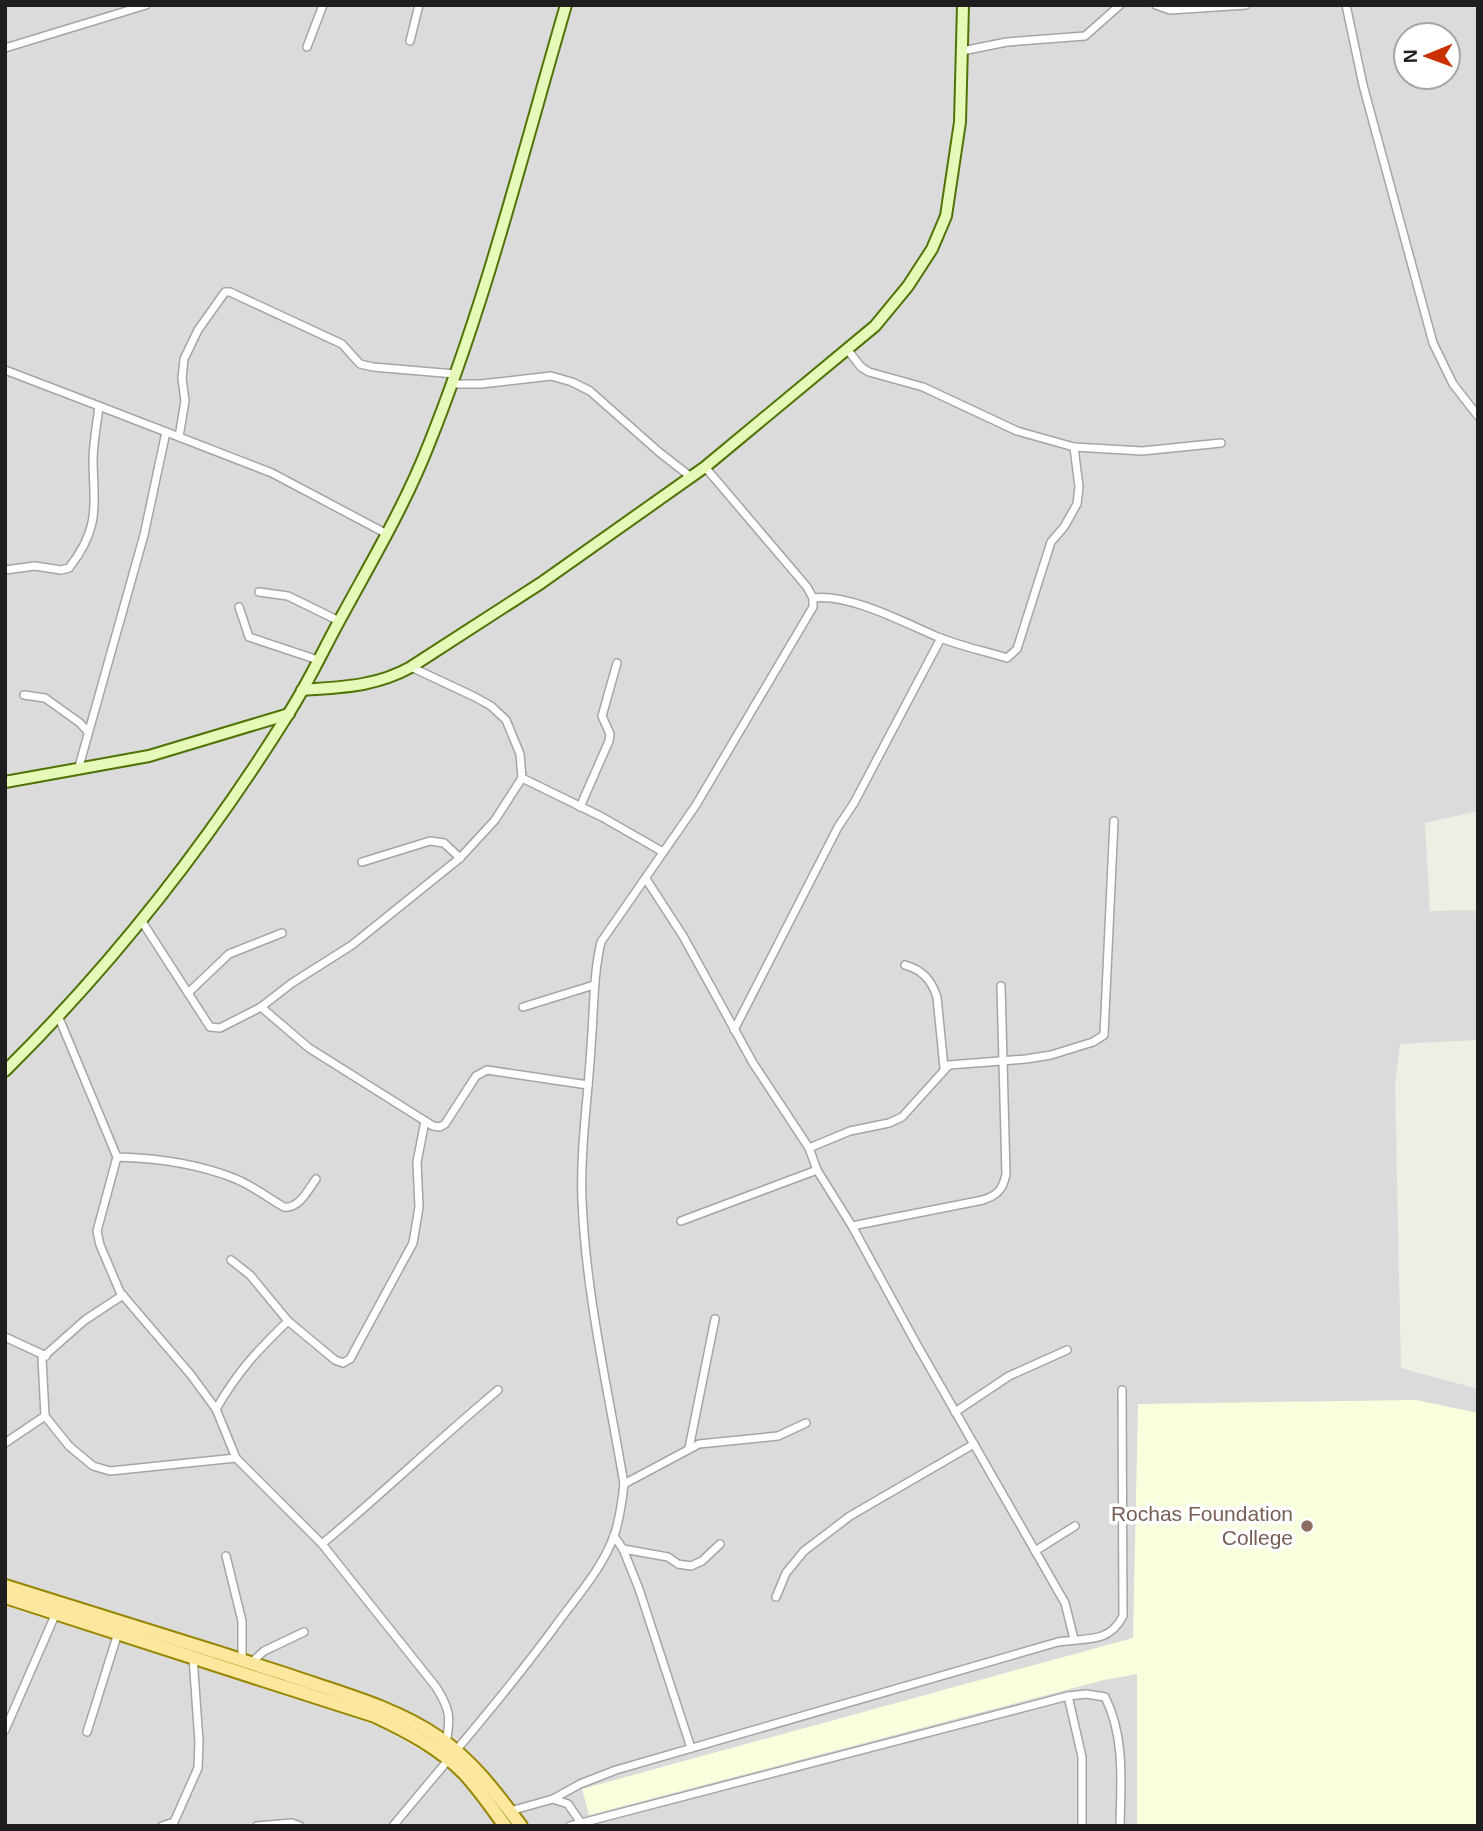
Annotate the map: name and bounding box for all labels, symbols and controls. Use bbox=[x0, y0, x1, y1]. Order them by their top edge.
north arrow bbox=[1392, 21, 1462, 91]
text: N bbox=[1400, 49, 1421, 63]
place label: Rochas Foundation College bbox=[1111, 1502, 1293, 1549]
marker: Rochas Foundation College bbox=[1299, 1518, 1315, 1534]

